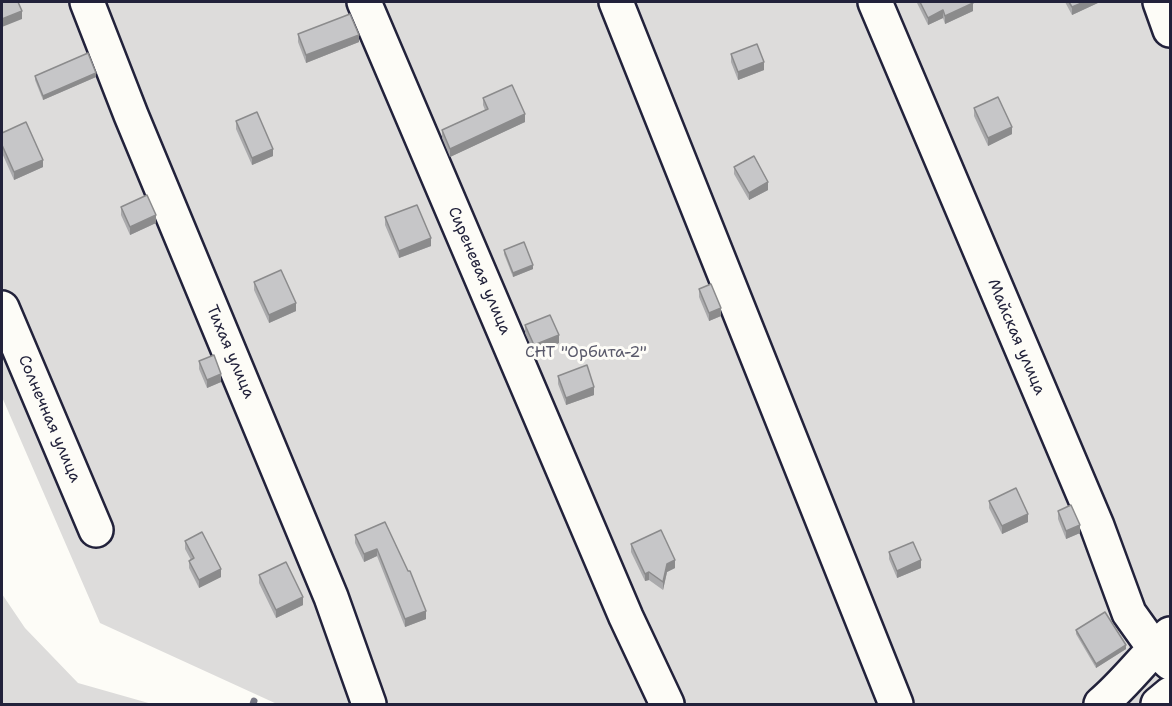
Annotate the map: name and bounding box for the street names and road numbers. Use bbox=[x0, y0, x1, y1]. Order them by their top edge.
street label: Сиреневая улица bbox=[443, 204, 515, 338]
street label: Майская улица bbox=[983, 276, 1049, 398]
street label: Тихая улица bbox=[202, 302, 258, 402]
street label: Солнечная улица bbox=[14, 352, 84, 486]

